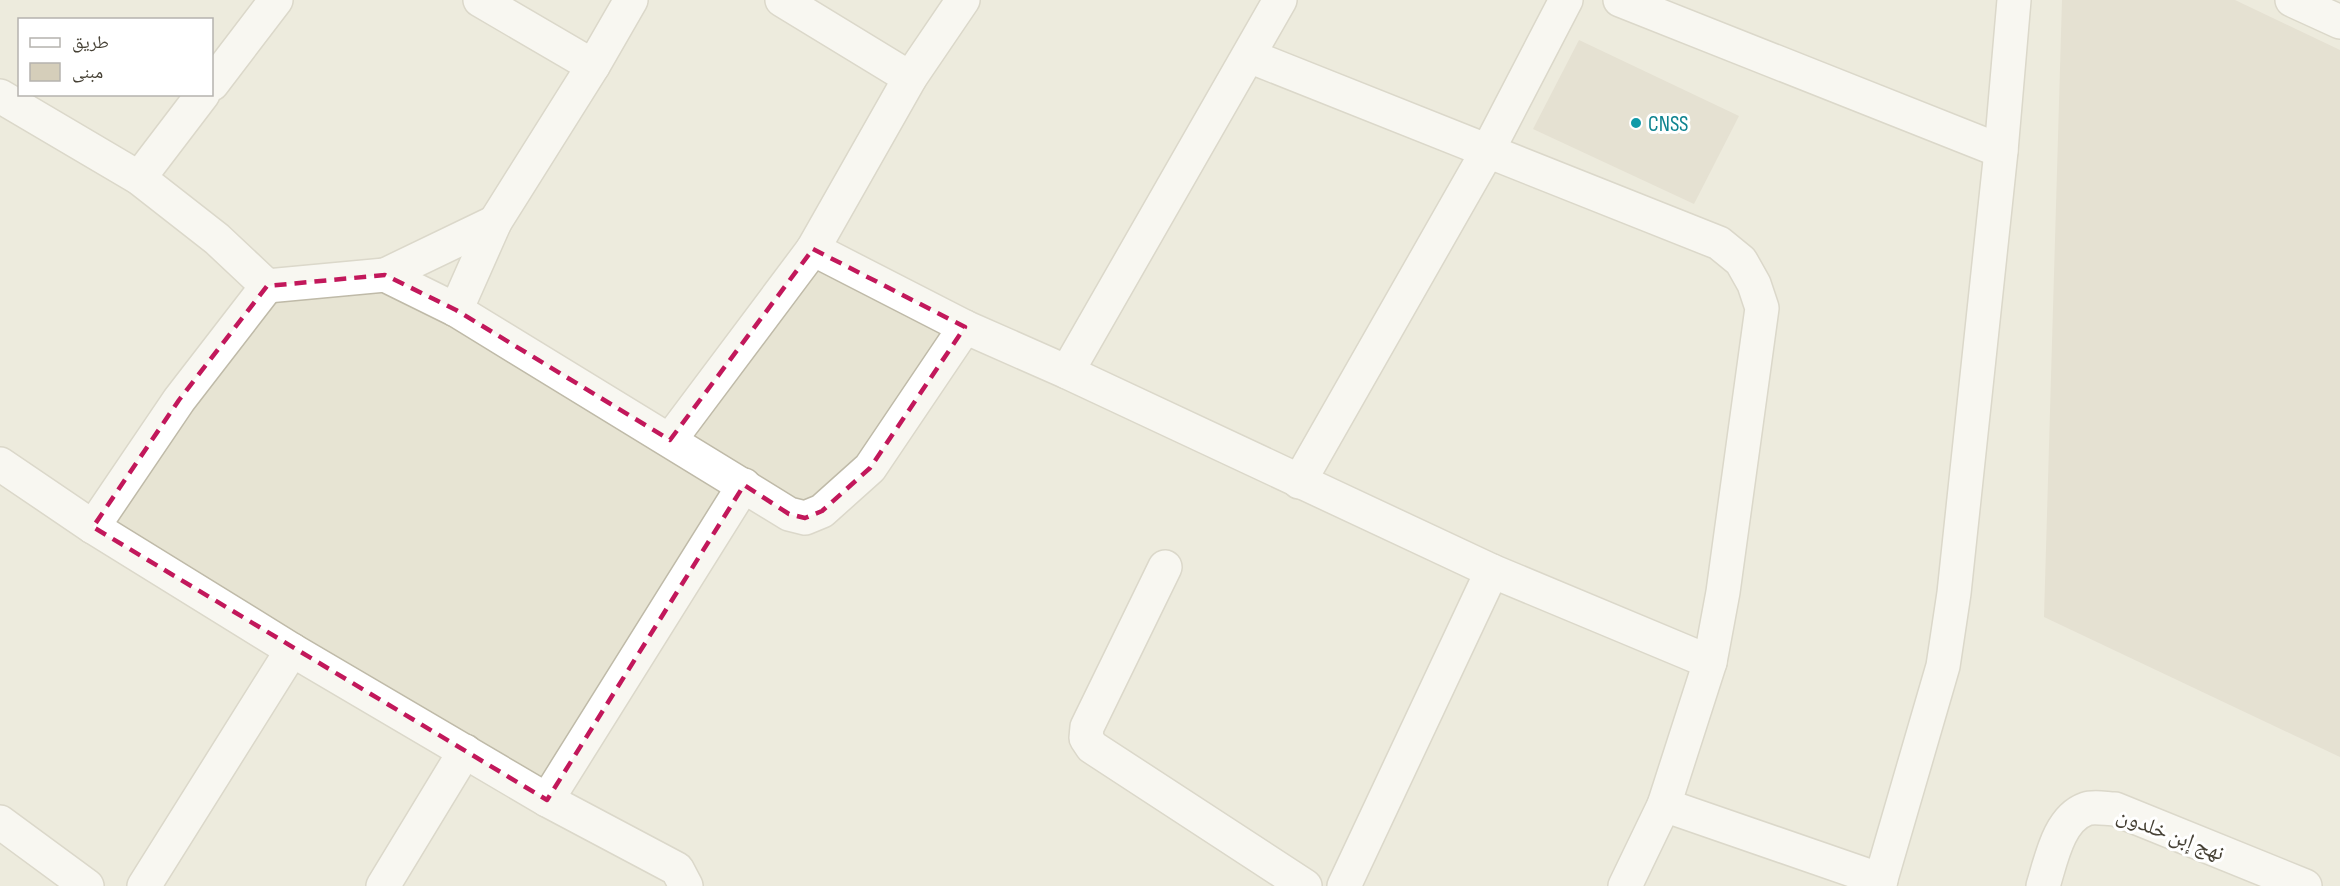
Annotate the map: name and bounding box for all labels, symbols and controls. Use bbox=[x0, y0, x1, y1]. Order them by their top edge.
legend bbox=[18, 18, 213, 96]
text: طريق bbox=[72, 32, 109, 53]
text: مبنى bbox=[72, 62, 103, 83]
place label: CNSS bbox=[1648, 111, 1688, 138]
marker: CNSS bbox=[1629, 116, 1643, 130]
street label: نهج إبن خلدون bbox=[2113, 802, 2228, 867]

